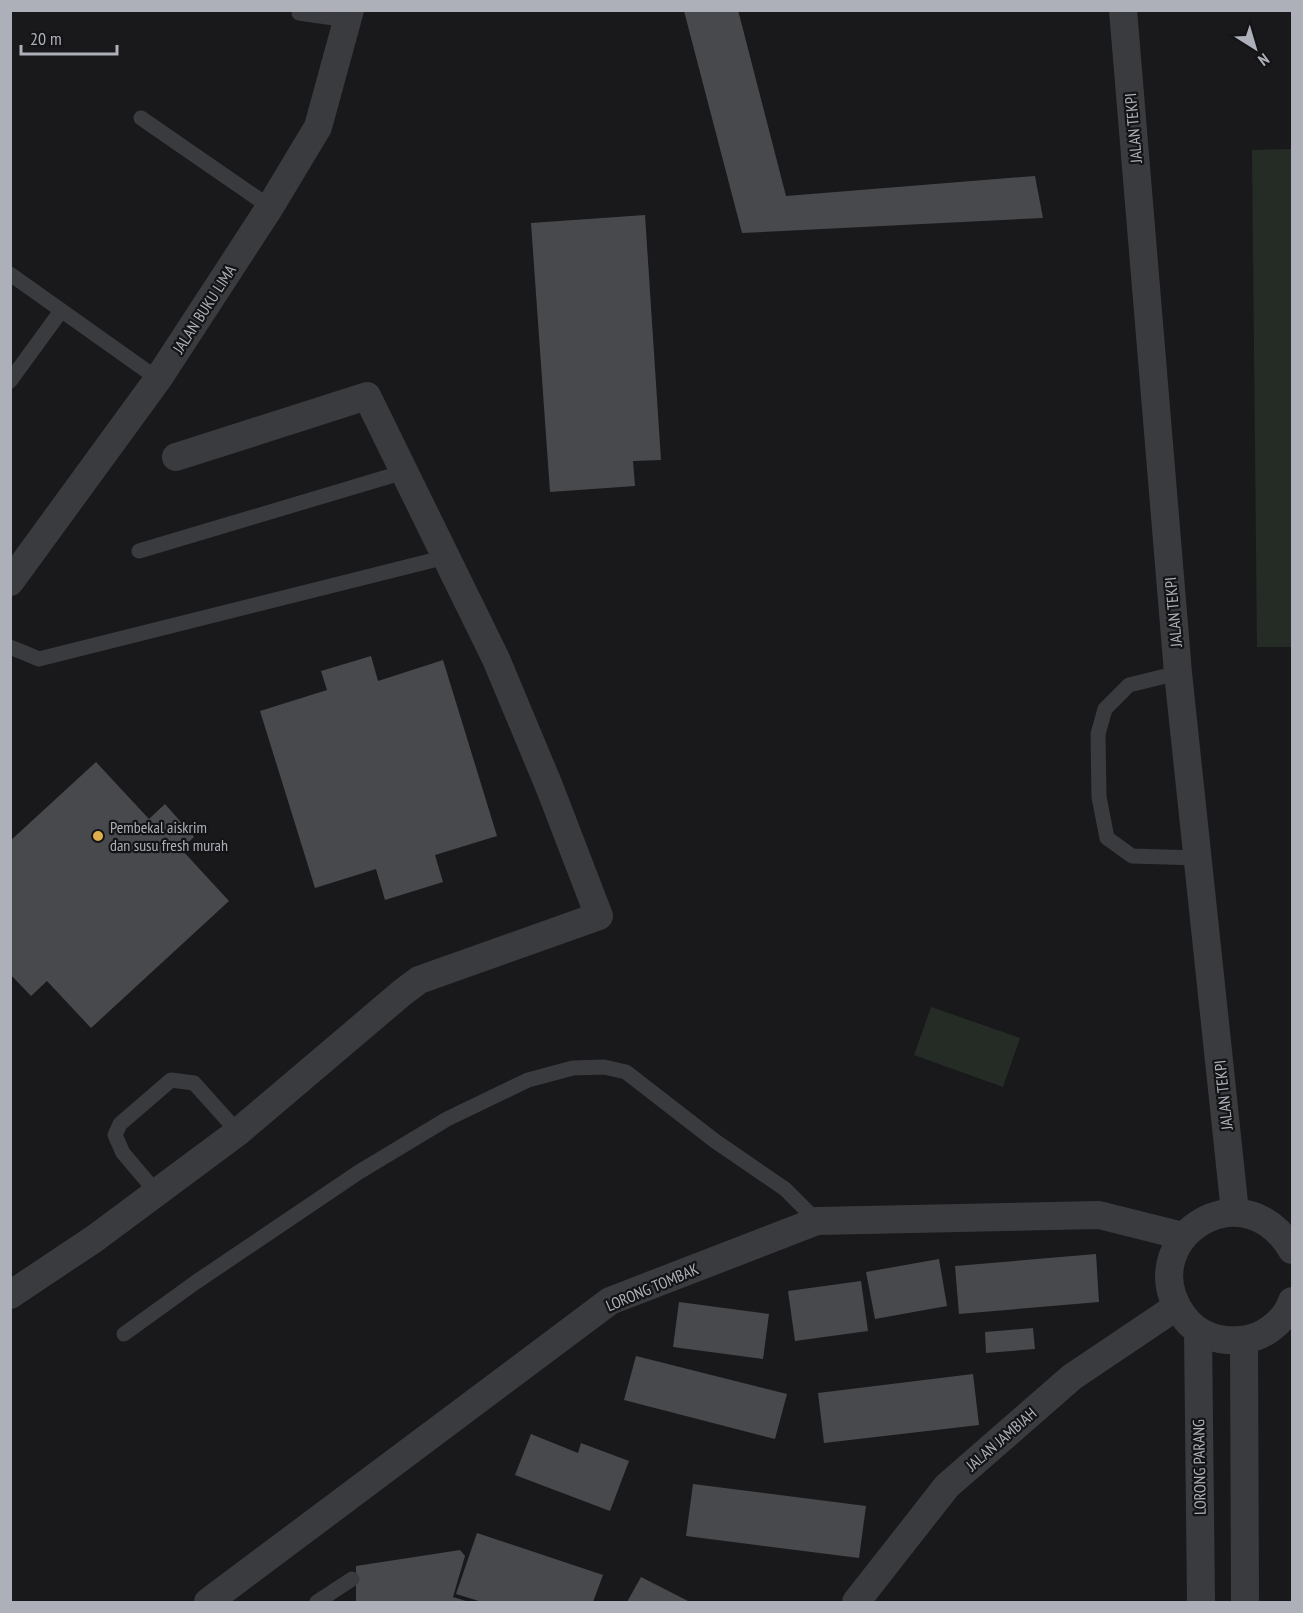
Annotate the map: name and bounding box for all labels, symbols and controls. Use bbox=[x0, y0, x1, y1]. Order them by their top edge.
scale bar bbox=[21, 18, 117, 56]
north arrow bbox=[1225, 18, 1285, 78]
text: 20 m bbox=[30, 27, 62, 50]
text: N bbox=[1255, 49, 1273, 71]
street label: JALAN TEKPI bbox=[1120, 92, 1146, 165]
street label: JALAN BUKU LIMA bbox=[167, 261, 240, 358]
street label: JALAN TEKPI bbox=[1160, 576, 1186, 649]
place label: Pembekal aiskrim dan susu fresh murah bbox=[110, 817, 228, 855]
marker: Pembekal aiskrim dan susu fresh murah bbox=[91, 829, 105, 843]
street label: JALAN TEKPI bbox=[1209, 1059, 1237, 1132]
street label: LORONG TOMBAK bbox=[603, 1259, 701, 1315]
street label: JALAN JAMBIAH bbox=[961, 1403, 1040, 1476]
street label: LORONG PARANG bbox=[1188, 1419, 1210, 1515]

